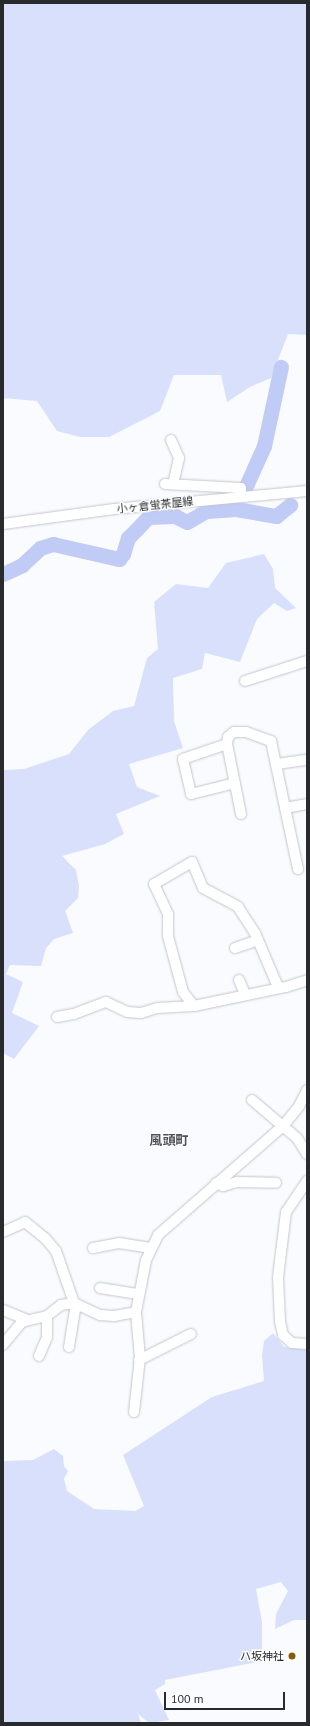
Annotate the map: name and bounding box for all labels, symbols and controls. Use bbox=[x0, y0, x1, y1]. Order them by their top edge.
street label: 小ヶ倉蛍茶屋線 bbox=[116, 494, 194, 516]
district label: 風頭町 bbox=[150, 1133, 188, 1149]
place label: ハ坂神社 bbox=[240, 1649, 284, 1663]
marker: ハ坂神社 bbox=[287, 1651, 297, 1661]
scale bar bbox=[166, 1684, 287, 1710]
text: 100 m bbox=[171, 1691, 204, 1706]

